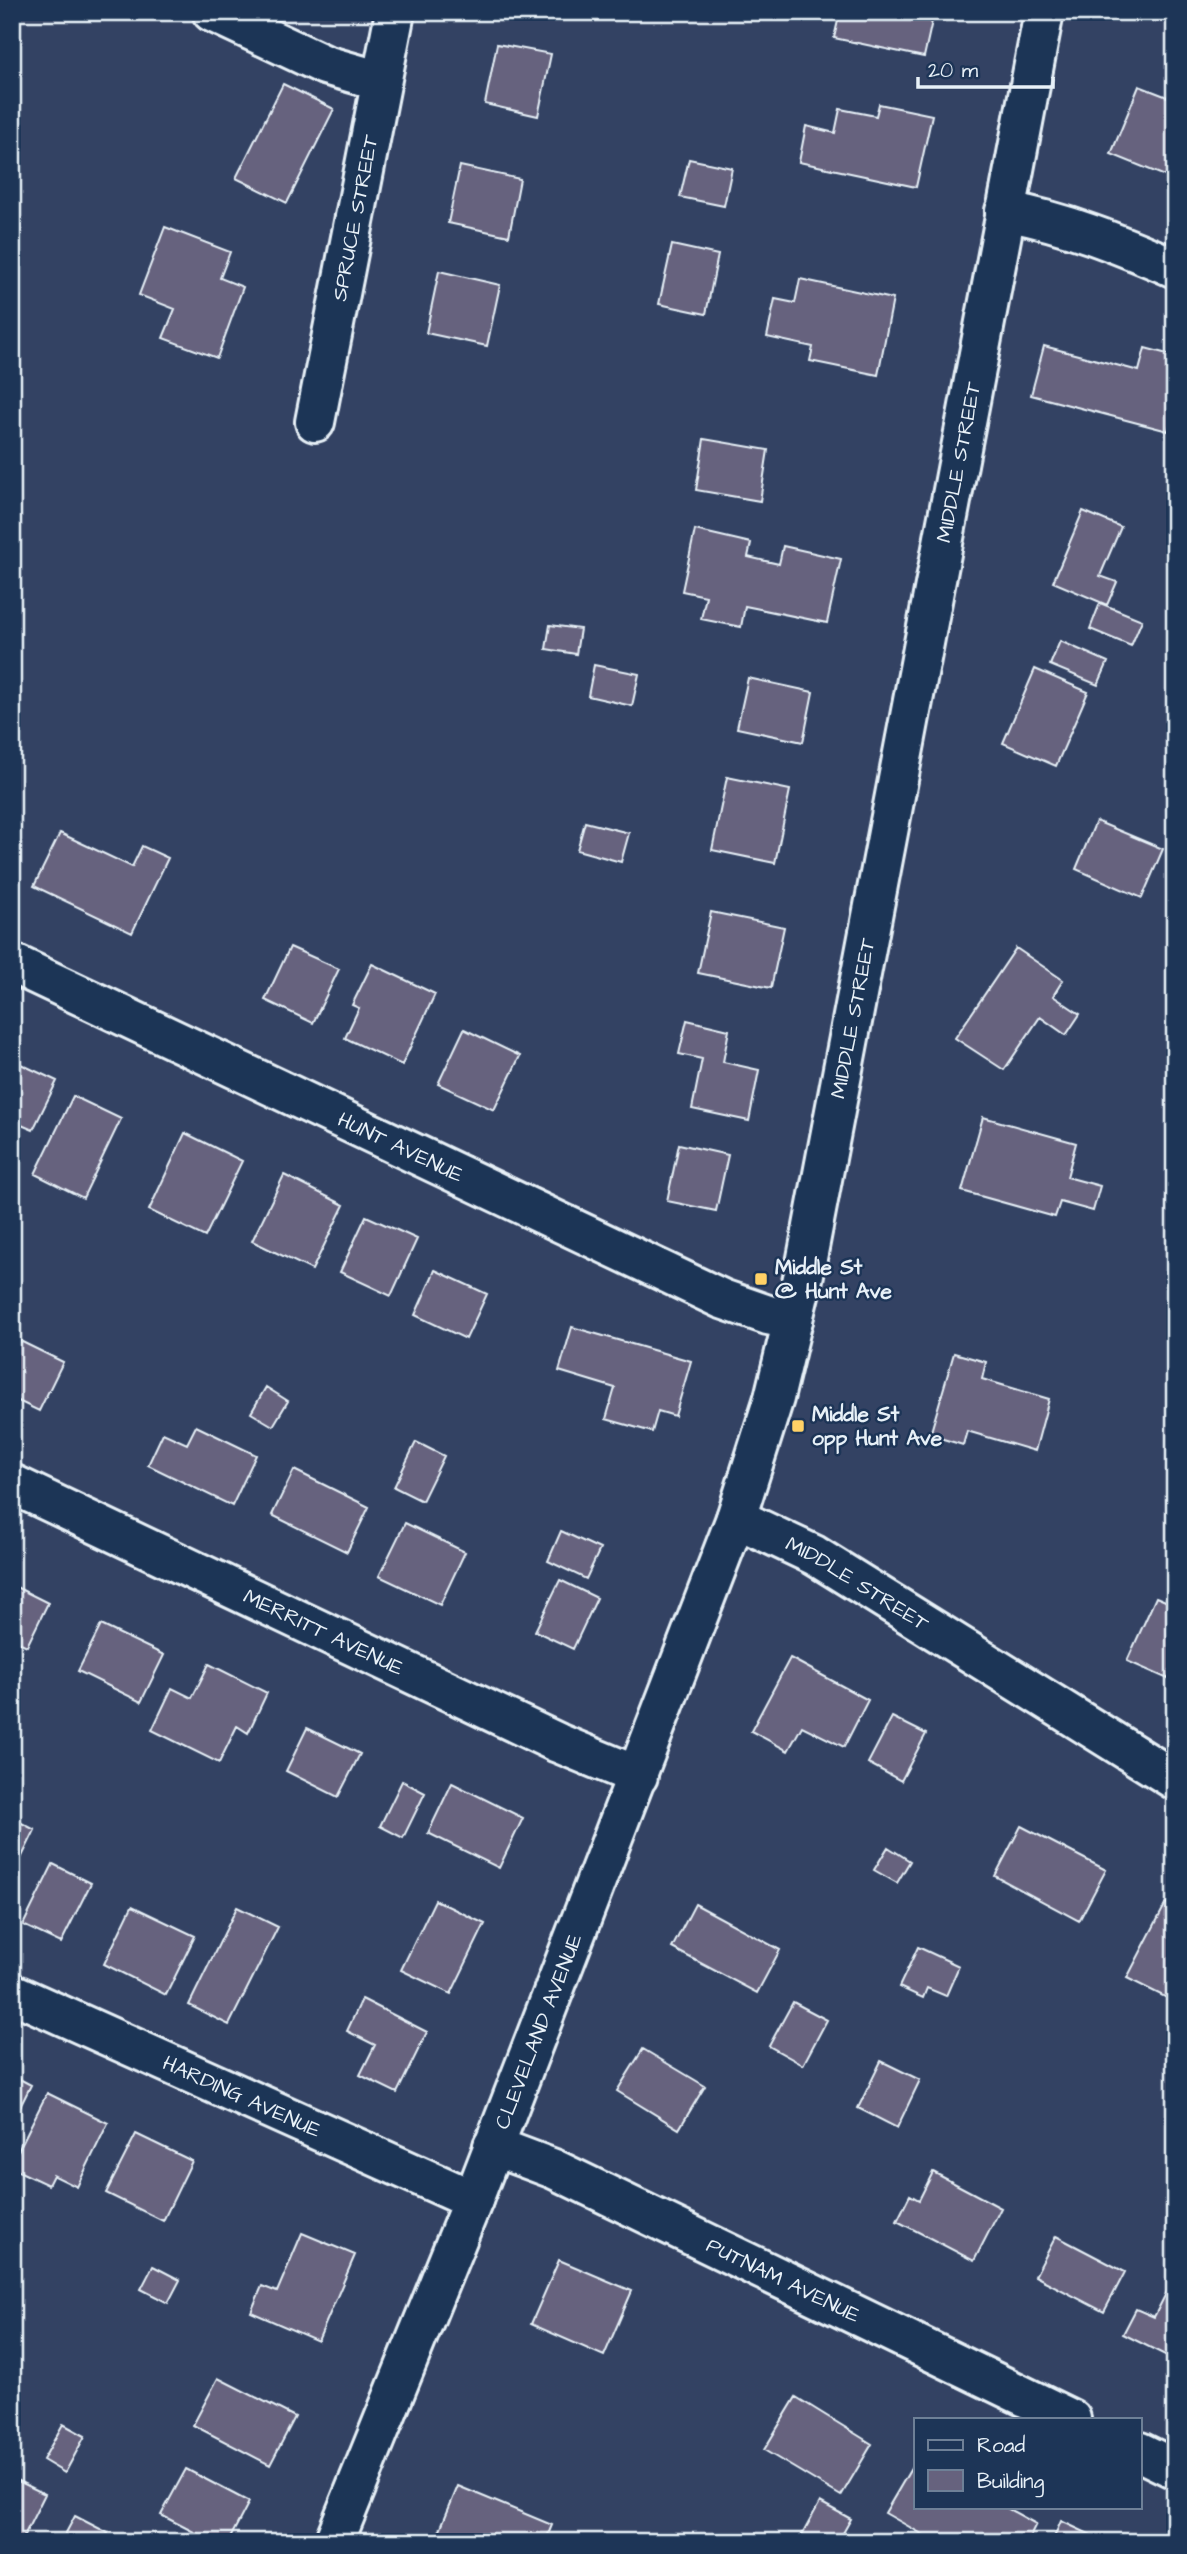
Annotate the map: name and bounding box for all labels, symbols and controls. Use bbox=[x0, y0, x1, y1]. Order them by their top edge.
scale bar bbox=[918, 46, 1052, 90]
text: 20 m bbox=[928, 56, 979, 85]
street label: SPRUCE STREET bbox=[325, 131, 386, 304]
street label: MIDDLE STREET bbox=[929, 379, 989, 545]
street label: MIDDLE STREET bbox=[824, 935, 883, 1101]
street label: HUNT AVENUE bbox=[333, 1105, 468, 1190]
place label: Middle St @ Hunt Ave bbox=[775, 1253, 892, 1306]
marker: Middle St @ Hunt Ave bbox=[753, 1271, 769, 1287]
place label: Middle St opp Hunt Ave bbox=[812, 1400, 943, 1454]
marker: Middle St opp Hunt Ave bbox=[790, 1418, 806, 1434]
street label: MIDDLE STREET bbox=[781, 1530, 935, 1639]
street label: MERRITT AVENUE bbox=[239, 1582, 409, 1683]
street label: CLEVELAND AVENUE bbox=[488, 1929, 590, 2133]
street label: HARDING AVENUE bbox=[158, 2049, 326, 2145]
street label: PUTNAM AVENUE bbox=[702, 2231, 865, 2330]
legend bbox=[914, 2418, 1142, 2508]
text: Road bbox=[977, 2431, 1025, 2460]
text: Building bbox=[977, 2467, 1045, 2498]

